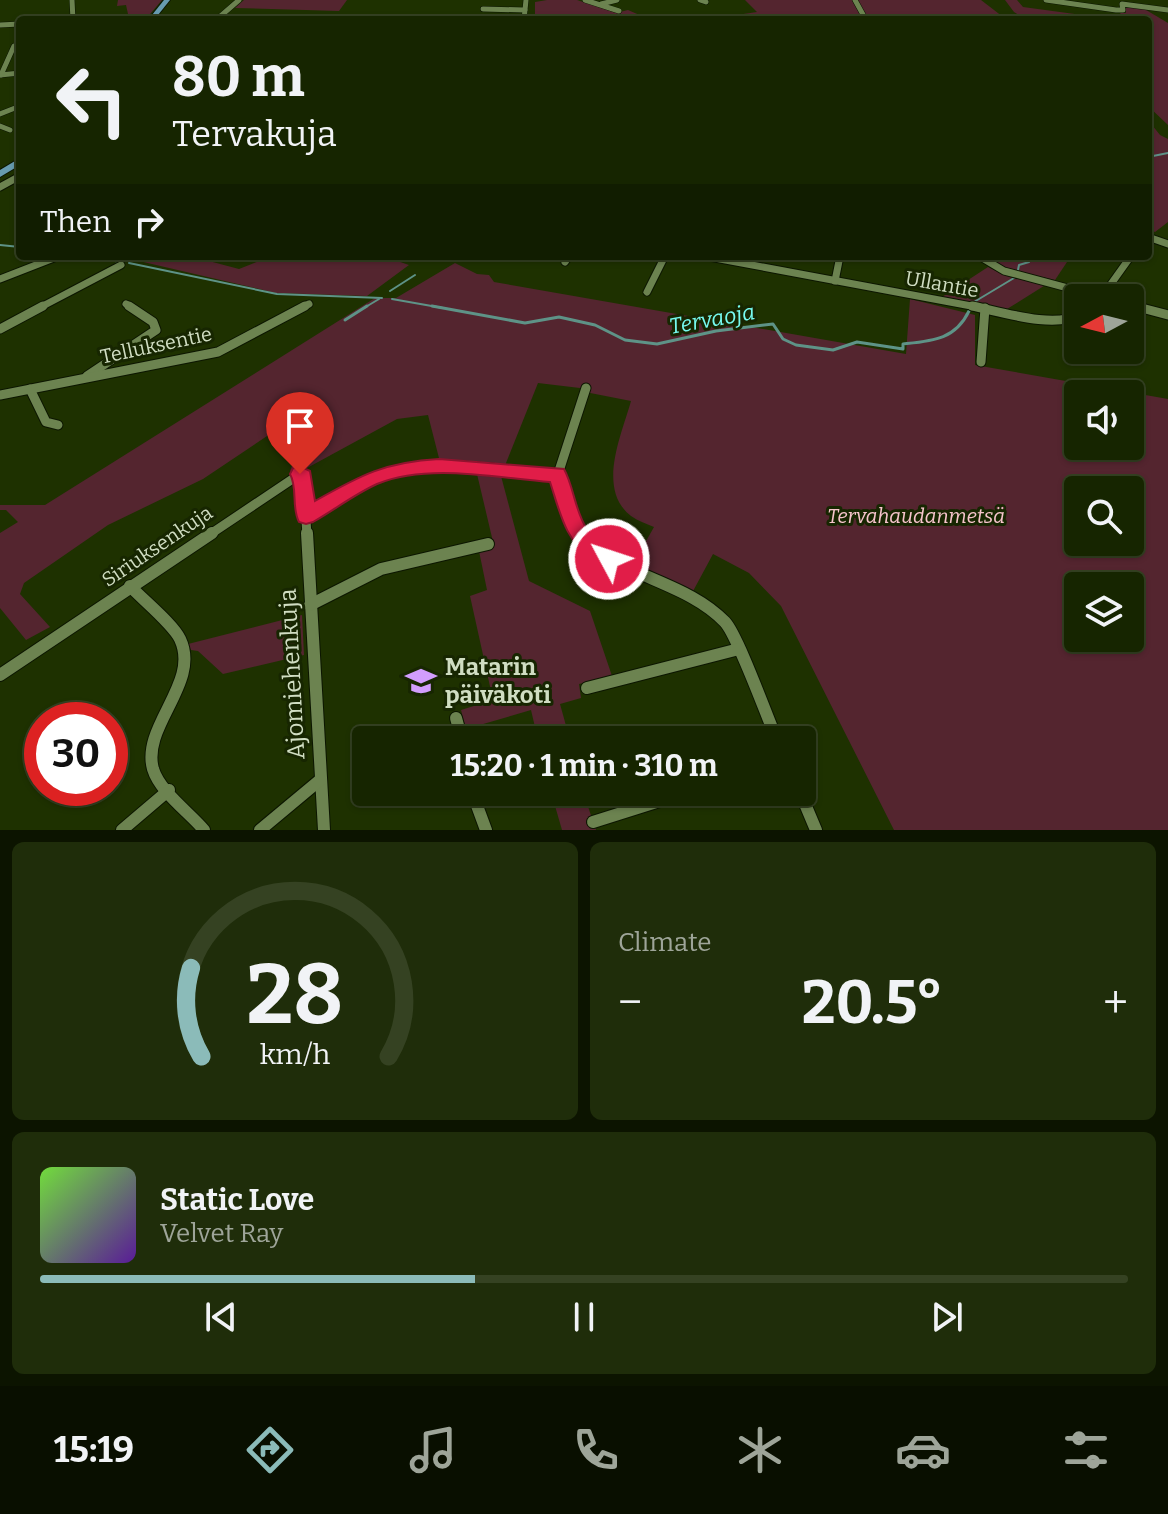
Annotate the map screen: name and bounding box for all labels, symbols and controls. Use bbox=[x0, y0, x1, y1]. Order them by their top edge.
text: 80 m bbox=[172, 44, 305, 111]
icon: left bbox=[40, 48, 144, 152]
text: Tervakuja bbox=[172, 112, 337, 156]
icon: right bbox=[127, 200, 171, 244]
text: Then bbox=[40, 204, 111, 240]
street label: Ullantie bbox=[903, 266, 981, 302]
north arrow bbox=[1064, 284, 1144, 364]
map controls bbox=[1064, 284, 1144, 652]
water label: Tervaoja bbox=[667, 298, 757, 340]
street label: Telluksentie bbox=[98, 321, 214, 369]
button: sound bbox=[1064, 380, 1144, 460]
pin bbox=[266, 392, 334, 474]
icon: arrive bbox=[278, 404, 322, 448]
button: search bbox=[1064, 476, 1144, 556]
street label: Siriuksenkuja bbox=[97, 500, 217, 593]
park label: Tervahaudanmetsä bbox=[827, 504, 1005, 528]
position arrow bbox=[567, 517, 651, 601]
button: layers bbox=[1064, 572, 1144, 652]
street label: Ajomiehenkuja bbox=[274, 588, 310, 760]
place label: Matarin päiväkoti bbox=[445, 653, 551, 709]
school or university icon: Matarin päiväkoti bbox=[404, 664, 438, 698]
speed limit sign: 30 bbox=[24, 702, 128, 806]
text: 15:20 · 1 min · 310 m bbox=[450, 748, 718, 784]
text: Climate bbox=[618, 927, 712, 958]
text: 28 bbox=[247, 945, 343, 1045]
text: 20.5° bbox=[802, 967, 943, 1039]
text: − bbox=[618, 976, 642, 1029]
text: + bbox=[1103, 976, 1128, 1029]
text: km/h bbox=[260, 1037, 331, 1072]
text: Static Love bbox=[160, 1182, 314, 1218]
text: Velvet Ray bbox=[160, 1218, 283, 1249]
icon: previous bbox=[199, 1295, 243, 1339]
icon: pause bbox=[562, 1295, 606, 1339]
icon: next bbox=[925, 1295, 969, 1339]
icon: directions bbox=[242, 1422, 298, 1478]
icon: music bbox=[405, 1422, 461, 1478]
icon: phone bbox=[568, 1422, 624, 1478]
icon: climate bbox=[732, 1422, 788, 1478]
icon: car bbox=[895, 1422, 951, 1478]
icon: filters bbox=[1058, 1422, 1114, 1478]
text: 15:19 bbox=[54, 1428, 134, 1472]

